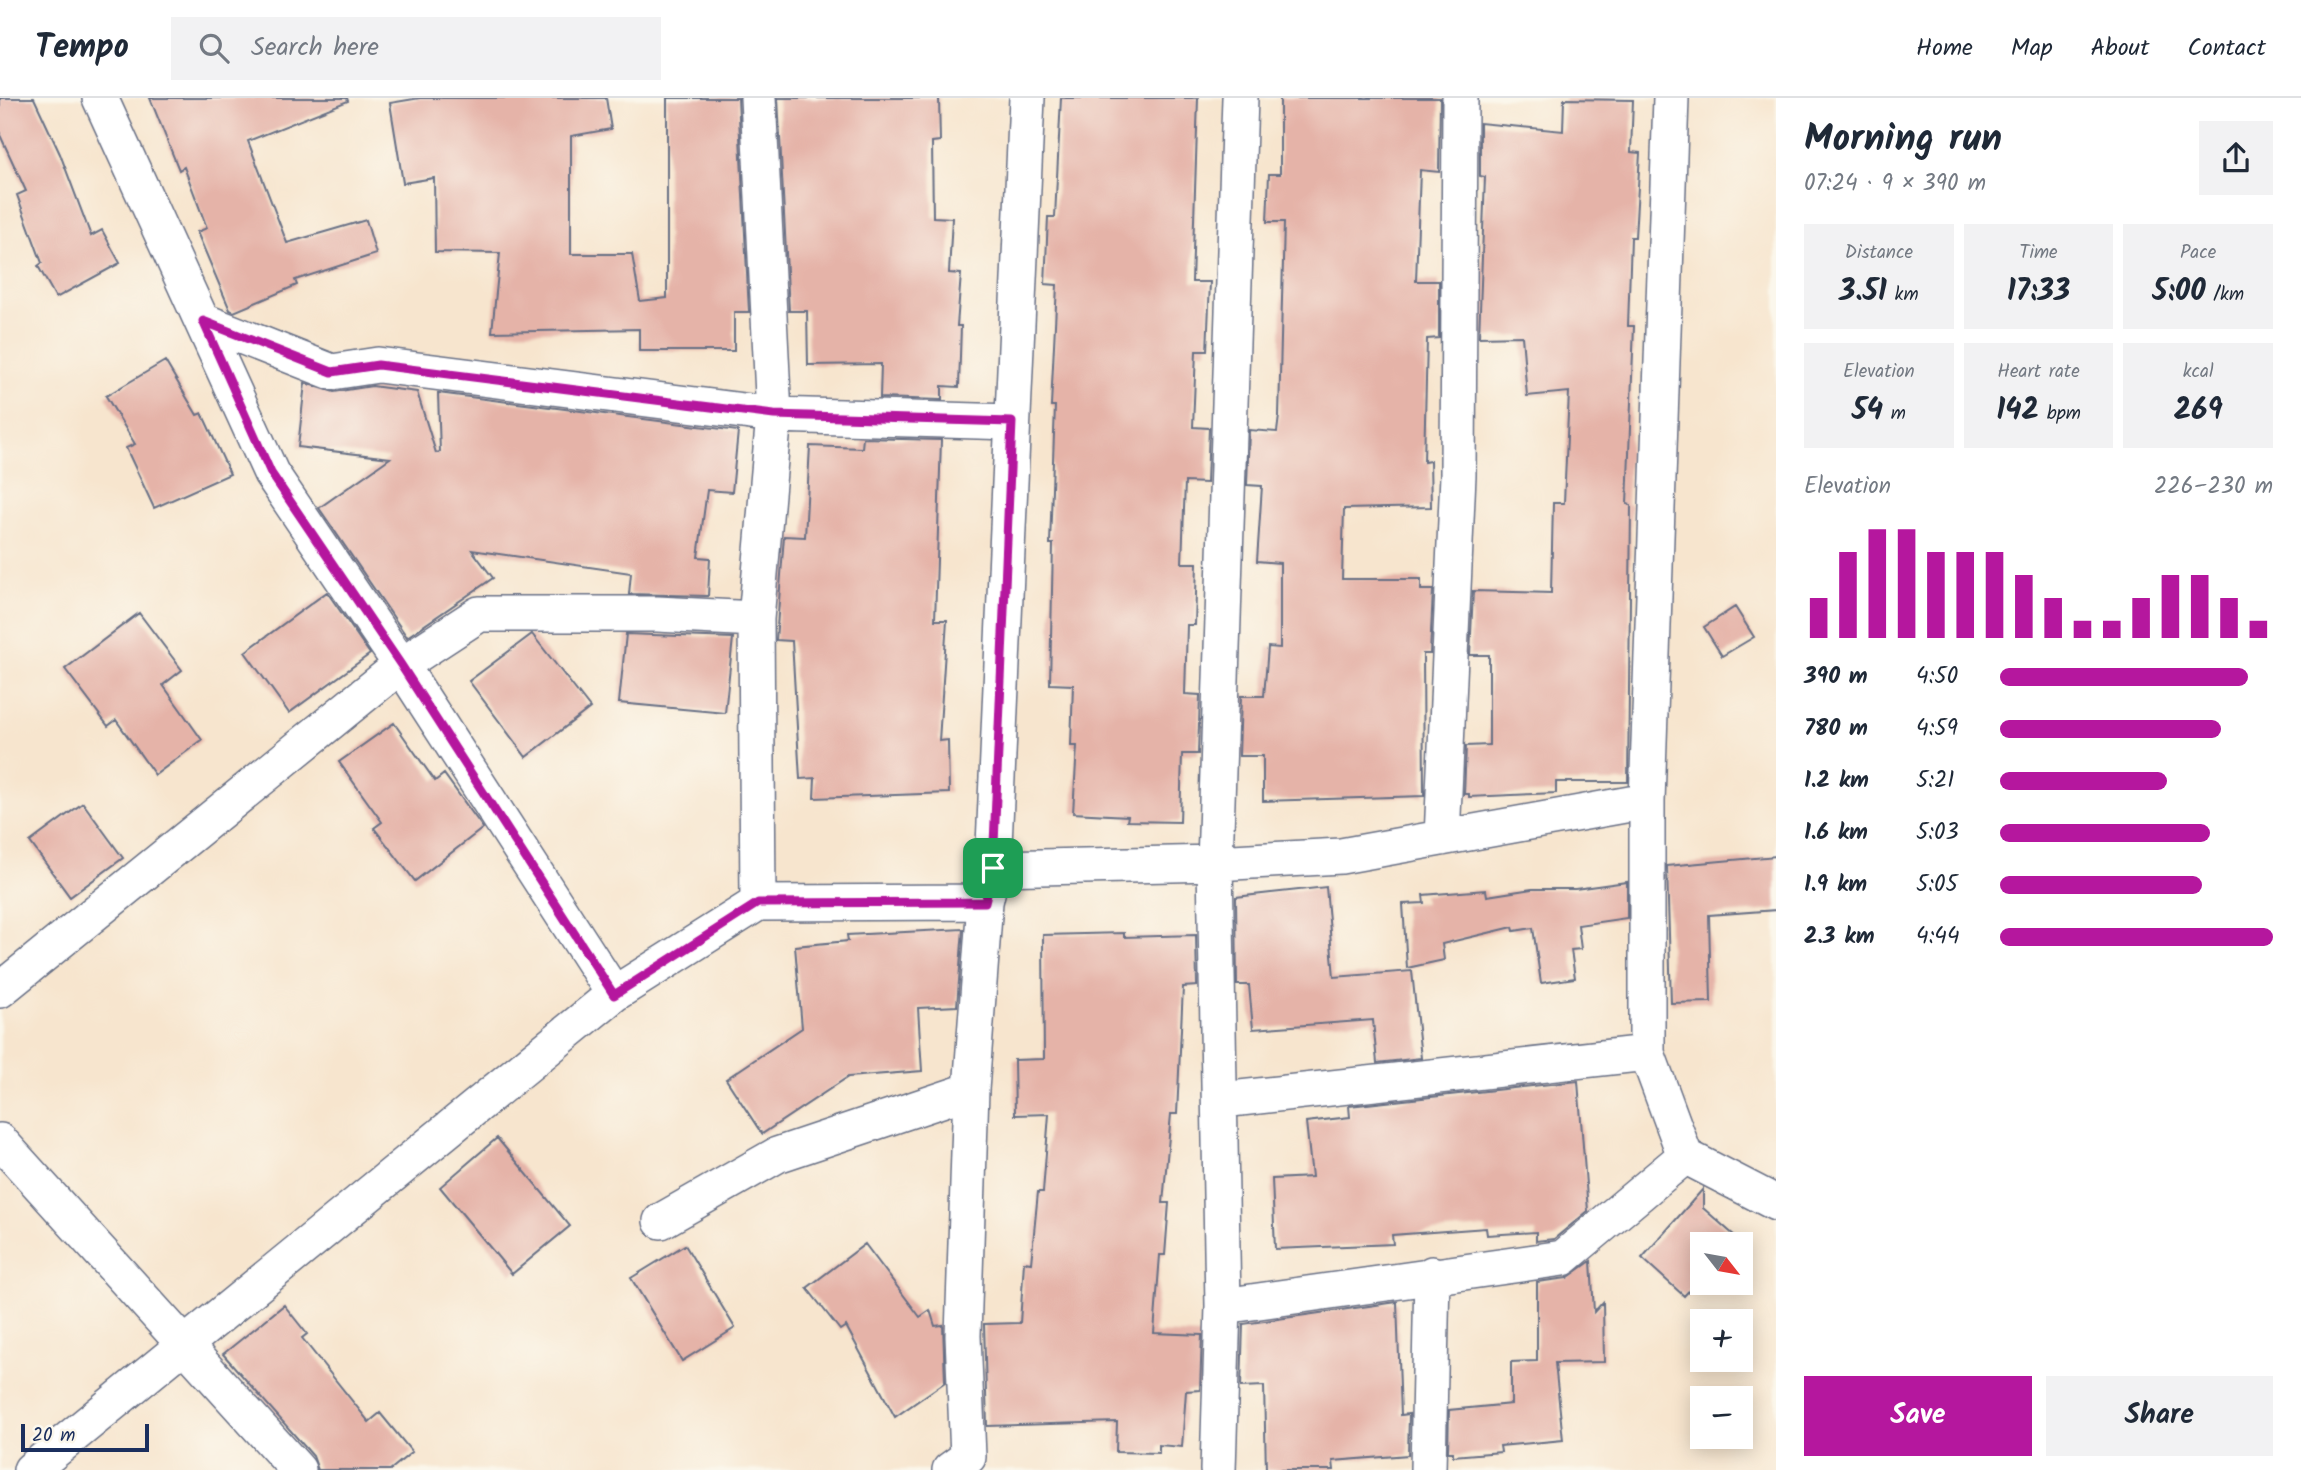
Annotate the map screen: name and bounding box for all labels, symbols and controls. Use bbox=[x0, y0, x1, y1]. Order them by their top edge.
search box bbox=[171, 17, 661, 80]
text: Tempo bbox=[35, 22, 129, 75]
text: Search here bbox=[251, 27, 379, 69]
icon: search bbox=[195, 29, 233, 67]
text: Home bbox=[1916, 29, 1973, 68]
text: Map bbox=[2011, 29, 2053, 68]
text: About bbox=[2091, 29, 2149, 68]
text: Contact bbox=[2187, 29, 2266, 68]
text: Morning run bbox=[1804, 110, 2002, 170]
button: share bbox=[2199, 121, 2273, 195]
text: 07:24 · 9 × 390 m bbox=[1804, 166, 1986, 202]
text: Distance bbox=[1845, 238, 1913, 268]
text: Time bbox=[2019, 238, 2058, 268]
text: Pace bbox=[2180, 238, 2216, 268]
text: 3.51 bbox=[1839, 268, 1887, 316]
text: 17:33 bbox=[2007, 268, 2070, 316]
text: 5:00 bbox=[2152, 268, 2206, 316]
text: km bbox=[1887, 280, 1919, 310]
text: /km bbox=[2206, 280, 2244, 310]
text: Elevation bbox=[1843, 357, 1915, 387]
text: Heart rate bbox=[1997, 357, 2080, 387]
text: kcal bbox=[2183, 357, 2214, 387]
text: 54 bbox=[1852, 387, 1883, 435]
text: 142 bbox=[1996, 387, 2039, 435]
text: 269 bbox=[2174, 387, 2223, 435]
text: m bbox=[1883, 399, 1906, 429]
text: bpm bbox=[2039, 399, 2081, 429]
text: Elevation bbox=[1804, 469, 1891, 505]
text: 226–230 m bbox=[2154, 469, 2273, 505]
text: 390 m bbox=[1804, 659, 1868, 695]
text: 4:50 bbox=[1916, 659, 1958, 695]
text: 780 m bbox=[1804, 711, 1868, 747]
text: 4:59 bbox=[1916, 711, 1958, 747]
text: 1.2 km bbox=[1804, 763, 1869, 799]
text: 5:21 bbox=[1916, 763, 1955, 799]
text: 1.6 km bbox=[1804, 815, 1868, 851]
text: 5:03 bbox=[1916, 815, 1959, 851]
pin bbox=[963, 838, 1023, 898]
icon: arrive bbox=[974, 849, 1012, 887]
text: 1.9 km bbox=[1804, 867, 1867, 903]
text: 5:05 bbox=[1916, 867, 1958, 903]
text: 2.3 km bbox=[1804, 919, 1874, 955]
text: 4:44 bbox=[1916, 919, 1960, 955]
north arrow bbox=[1690, 1232, 1754, 1295]
map controls bbox=[1690, 1232, 1753, 1449]
button: + bbox=[1690, 1309, 1753, 1372]
button: Save bbox=[1804, 1376, 2032, 1456]
button: Share bbox=[2046, 1376, 2273, 1456]
button: − bbox=[1690, 1386, 1753, 1449]
scale bar bbox=[21, 1421, 149, 1453]
text: 20 m bbox=[32, 1421, 75, 1451]

